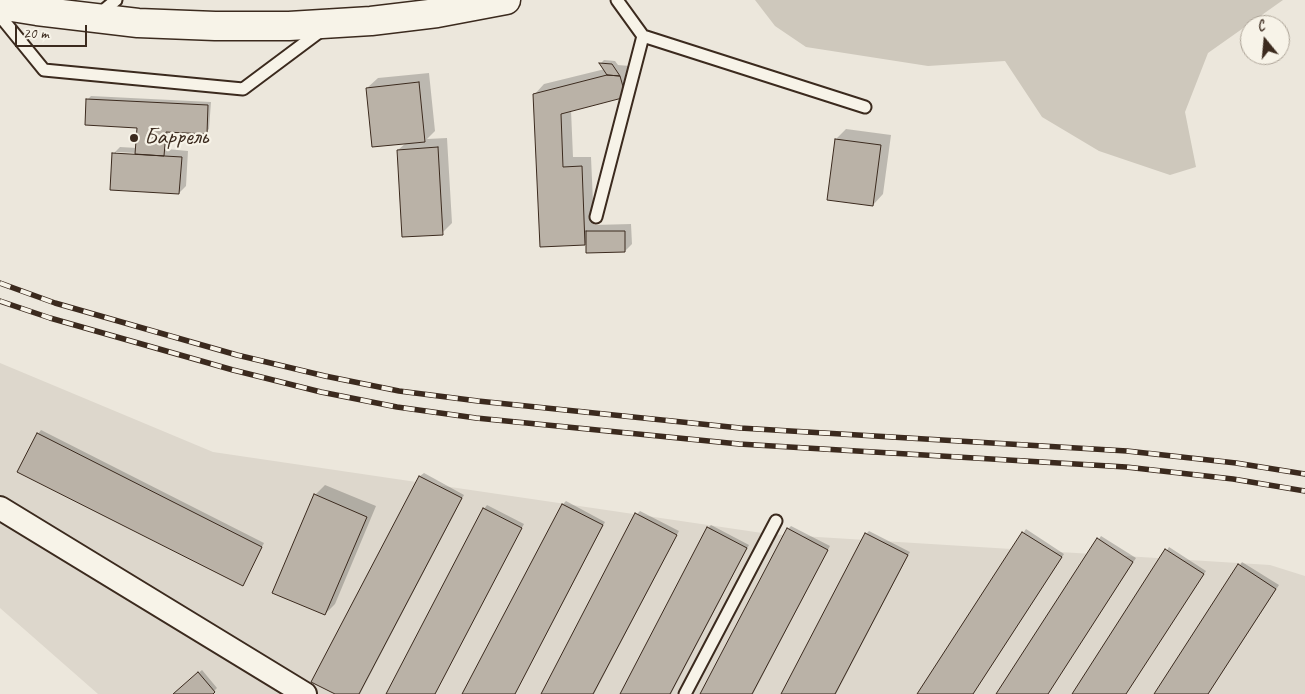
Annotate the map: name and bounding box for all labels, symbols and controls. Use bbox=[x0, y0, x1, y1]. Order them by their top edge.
scale bar bbox=[18, 15, 90, 47]
north arrow bbox=[1240, 15, 1290, 65]
text: С bbox=[1255, 17, 1267, 35]
text: 20 m bbox=[23, 24, 49, 43]
place label: Баррель bbox=[144, 124, 208, 152]
marker: Баррель bbox=[128, 132, 140, 144]

